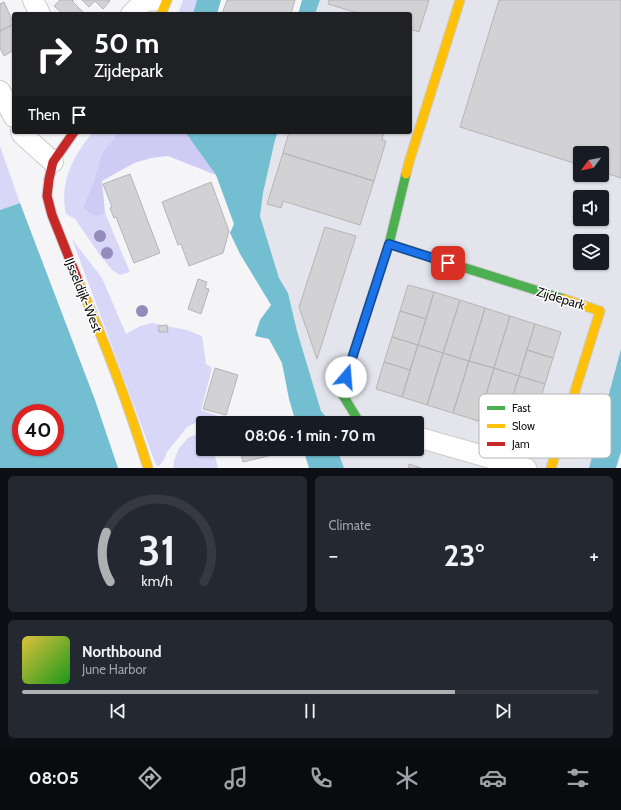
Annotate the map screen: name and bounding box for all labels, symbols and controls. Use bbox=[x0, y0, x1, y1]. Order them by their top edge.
text: 50 m bbox=[94, 26, 159, 60]
icon: right bbox=[28, 28, 80, 80]
text: Zijdepark bbox=[94, 60, 163, 82]
icon: arrive bbox=[68, 104, 90, 126]
text: Then bbox=[28, 106, 60, 124]
north arrow bbox=[573, 146, 609, 182]
map controls bbox=[573, 146, 609, 270]
button: sound bbox=[573, 190, 609, 226]
button: layers bbox=[573, 234, 609, 270]
pin bbox=[431, 246, 465, 280]
icon: arrive bbox=[437, 252, 459, 274]
street label: IJsseldijk-West bbox=[61, 255, 106, 336]
street label: Zijdepark bbox=[535, 283, 587, 314]
position arrow bbox=[325, 356, 367, 398]
legend bbox=[479, 394, 611, 458]
text: Fast bbox=[512, 401, 531, 415]
speed limit sign: 40 bbox=[12, 404, 64, 456]
text: Slow bbox=[512, 419, 535, 433]
text: 08:06 · 1 min · 70 m bbox=[245, 427, 375, 445]
text: Jam bbox=[511, 437, 530, 451]
text: Climate bbox=[329, 517, 371, 533]
text: 31 bbox=[138, 525, 176, 575]
text: 23° bbox=[443, 537, 484, 574]
text: − bbox=[329, 542, 338, 569]
text: + bbox=[589, 542, 599, 569]
text: km/h bbox=[142, 572, 173, 590]
text: Northbound bbox=[82, 643, 162, 661]
text: June Harbor bbox=[82, 661, 147, 677]
icon: previous bbox=[107, 700, 129, 722]
icon: pause bbox=[299, 700, 321, 722]
icon: next bbox=[492, 700, 514, 722]
icon: directions bbox=[136, 764, 164, 792]
icon: music bbox=[222, 764, 250, 792]
icon: phone bbox=[307, 764, 335, 792]
icon: climate bbox=[393, 764, 421, 792]
icon: car bbox=[479, 764, 507, 792]
icon: filters bbox=[564, 764, 592, 792]
text: 08:05 bbox=[29, 767, 79, 789]

